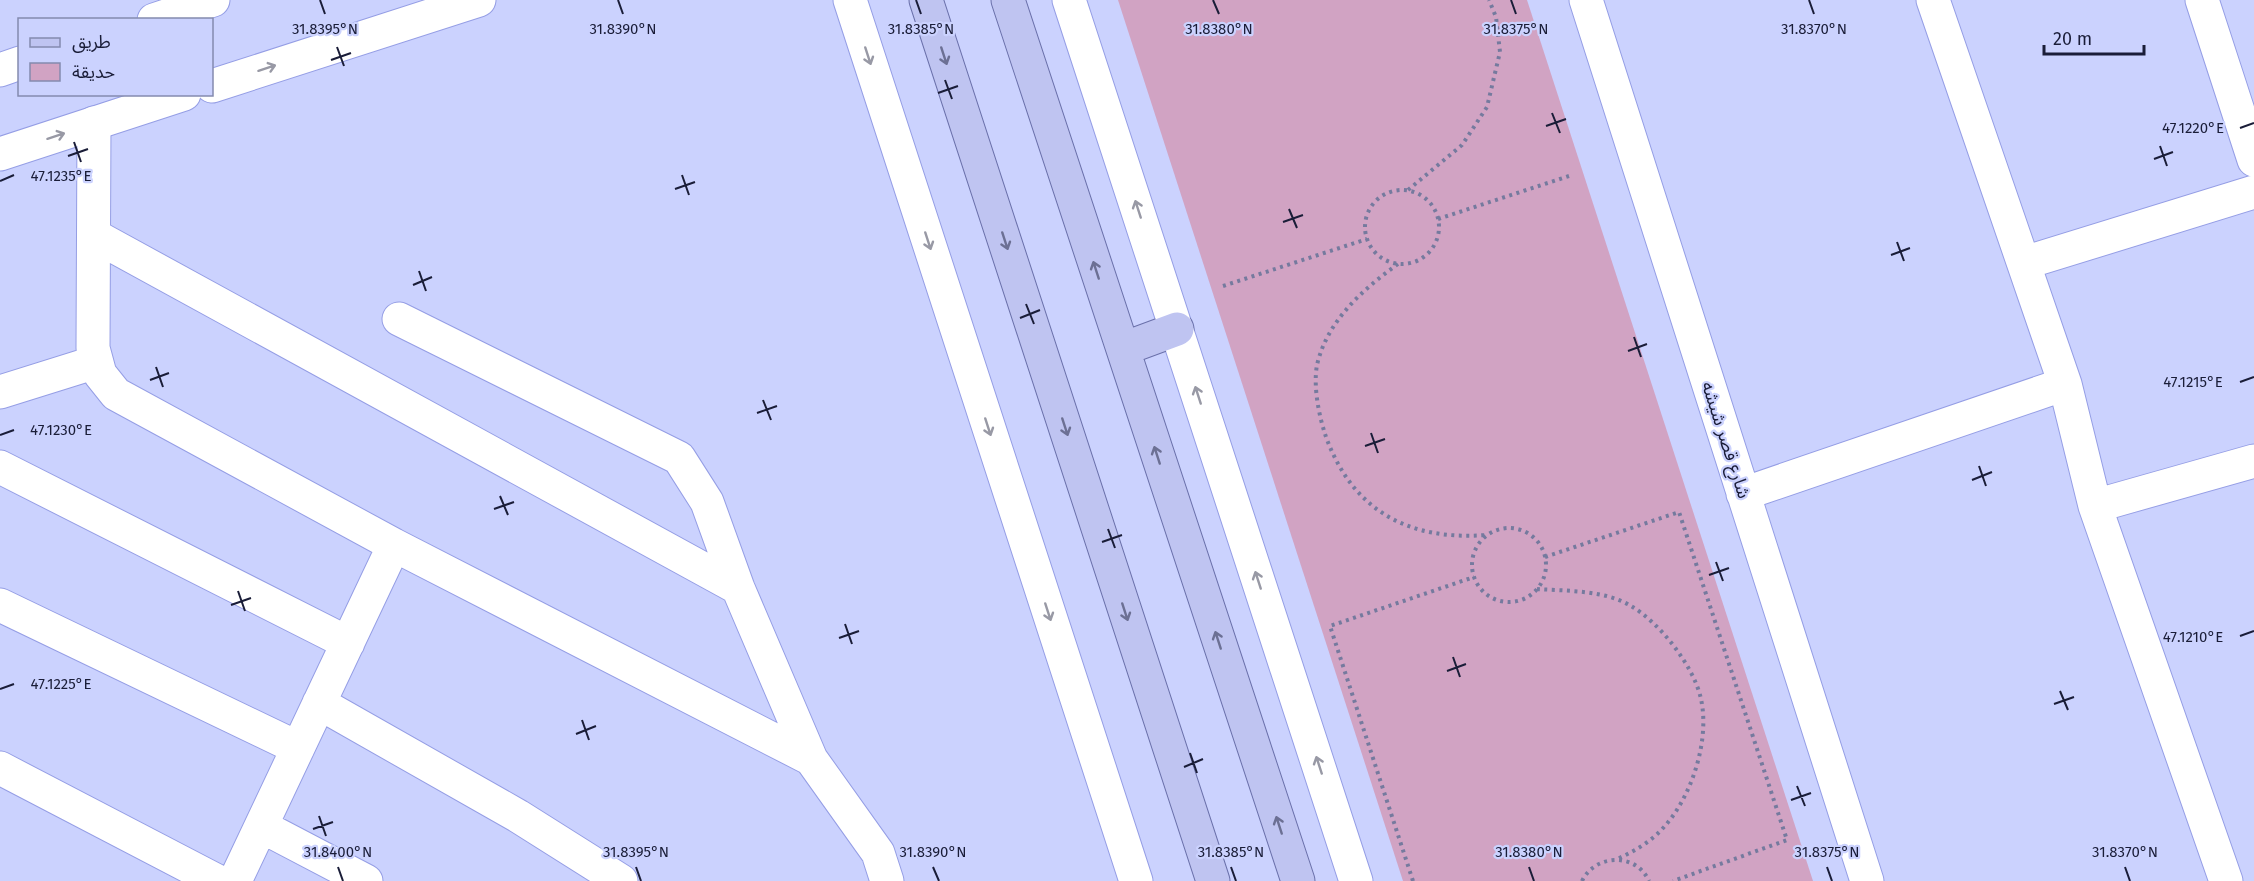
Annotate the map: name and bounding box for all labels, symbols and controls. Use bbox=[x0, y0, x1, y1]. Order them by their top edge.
legend bbox=[18, 18, 213, 96]
scale bar bbox=[2044, 18, 2144, 56]
text: 31.8395°N bbox=[292, 20, 358, 38]
text: 31.8390°N bbox=[589, 20, 657, 38]
text: 31.8385°N bbox=[888, 20, 954, 38]
text: 31.8380°N bbox=[1185, 20, 1253, 38]
text: 31.8375°N bbox=[1484, 20, 1548, 38]
text: 31.8370°N bbox=[1781, 20, 1847, 38]
text: 20 m bbox=[2053, 28, 2092, 50]
text: طريق bbox=[72, 31, 111, 53]
one-way arrow bbox=[863, 46, 874, 65]
one-way arrow bbox=[939, 46, 950, 65]
text: حديقة bbox=[72, 61, 115, 83]
one-way arrow bbox=[257, 62, 276, 73]
text: 47.1220°E bbox=[2162, 119, 2224, 137]
one-way arrow bbox=[46, 130, 65, 141]
text: 47.1235°E bbox=[31, 167, 91, 185]
one-way arrow bbox=[1131, 200, 1142, 219]
one-way arrow bbox=[923, 231, 934, 250]
one-way arrow bbox=[1000, 231, 1011, 250]
one-way arrow bbox=[1090, 261, 1101, 280]
text: 47.1215°E bbox=[2163, 373, 2223, 391]
street label: شارع قصر شيشه bbox=[1694, 379, 1755, 502]
one-way arrow bbox=[1192, 386, 1203, 405]
one-way arrow bbox=[983, 417, 994, 436]
one-way arrow bbox=[1060, 417, 1071, 436]
text: 47.1230°E bbox=[30, 421, 92, 439]
one-way arrow bbox=[1151, 446, 1162, 465]
one-way arrow bbox=[1252, 571, 1263, 590]
one-way arrow bbox=[1044, 602, 1055, 621]
one-way arrow bbox=[1120, 602, 1131, 621]
text: 47.1210°E bbox=[2163, 628, 2223, 646]
one-way arrow bbox=[1212, 631, 1223, 650]
text: 47.1225°E bbox=[31, 675, 91, 693]
one-way arrow bbox=[1313, 756, 1324, 775]
one-way arrow bbox=[1273, 816, 1284, 835]
text: 31.8400°N bbox=[304, 843, 372, 861]
text: 31.8395°N bbox=[603, 843, 669, 861]
text: 31.8390°N bbox=[899, 843, 967, 861]
text: 31.8385°N bbox=[1198, 843, 1264, 861]
text: 31.8380°N bbox=[1495, 843, 1563, 861]
text: 31.8375°N bbox=[1795, 843, 1859, 861]
text: 31.8370°N bbox=[2092, 843, 2158, 861]

